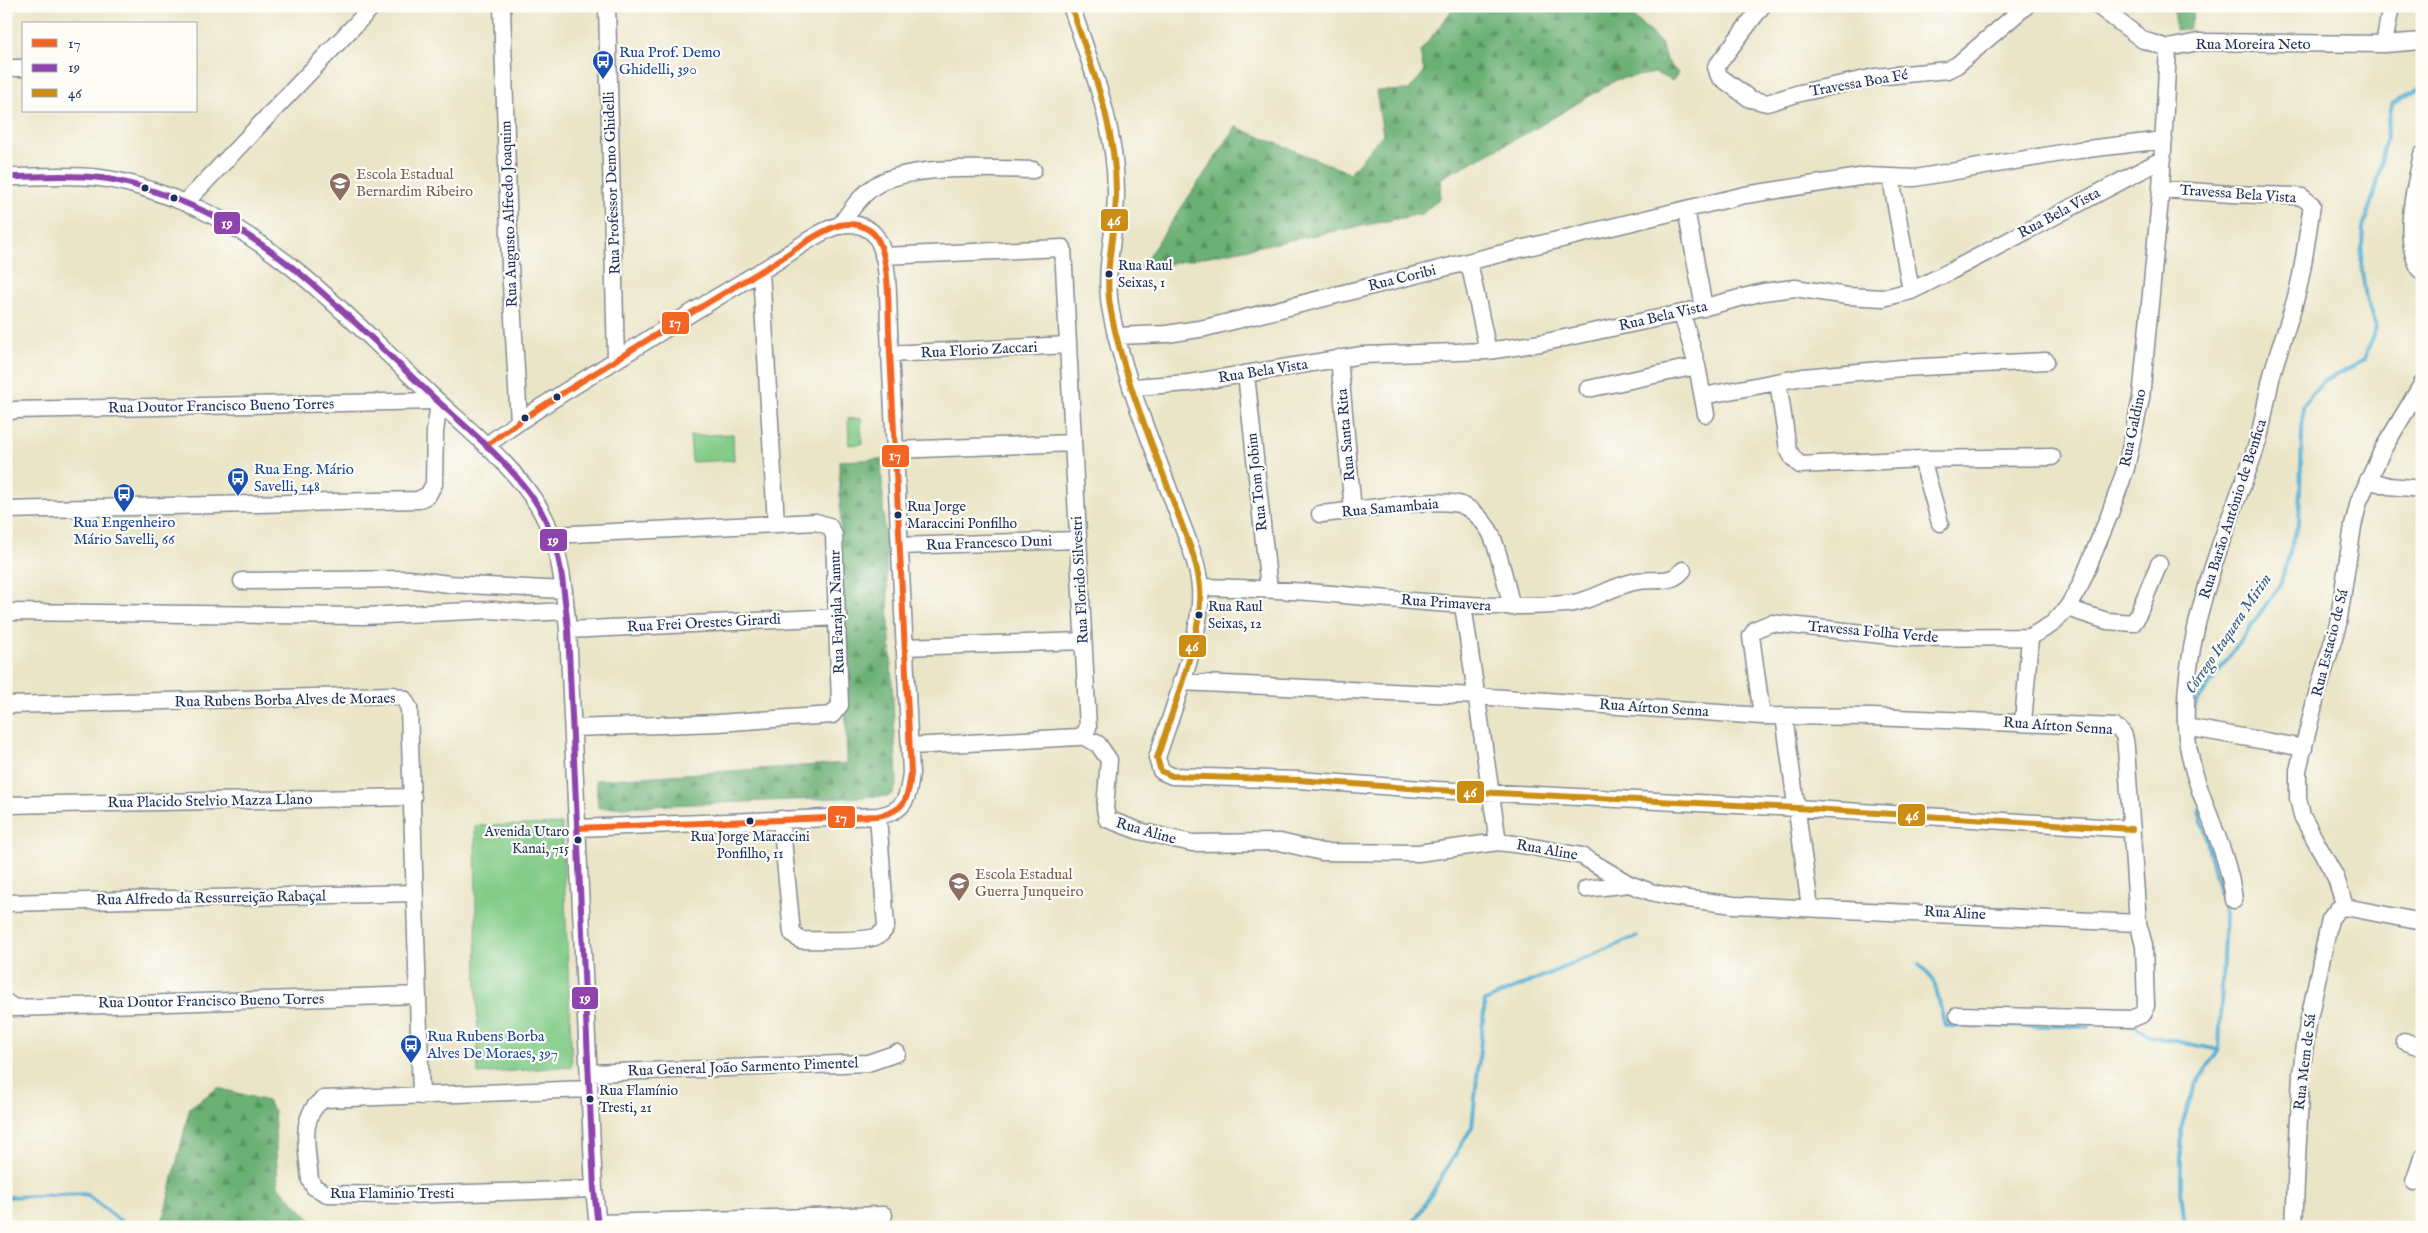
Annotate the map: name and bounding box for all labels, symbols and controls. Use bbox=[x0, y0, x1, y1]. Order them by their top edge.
legend bbox=[22, 22, 198, 112]
text: 17 bbox=[68, 34, 81, 53]
street label: Rua Moreira Neto bbox=[2195, 35, 2311, 54]
place label: Rua Prof. Demo Ghidelli, 390 bbox=[619, 43, 721, 79]
bus stop icon: Rua Prof. Demo Ghidelli, 390 bbox=[591, 49, 615, 80]
text: 19 bbox=[68, 58, 80, 77]
street label: Travessa Boa Fé bbox=[1808, 65, 1910, 101]
text: 46 bbox=[68, 84, 82, 103]
street label: Rua Professor Demo Ghidelli bbox=[599, 91, 625, 275]
street label: Rua Augusto Alfredo Joaquim bbox=[496, 120, 522, 308]
place label: Escola Estadual Bernardim Ribeiro bbox=[356, 165, 473, 201]
school or university icon: Escola Estadual Bernardim Ribeiro bbox=[328, 171, 352, 202]
street label: Travessa Bela Vista bbox=[2179, 180, 2297, 208]
unlabelled marker bbox=[140, 183, 150, 193]
street label: Rua Bela Vista bbox=[2015, 183, 2104, 243]
unlabelled marker bbox=[169, 193, 179, 203]
line badge: 46 bbox=[1100, 208, 1129, 232]
line badge: 19 bbox=[213, 211, 241, 235]
text: 46 bbox=[1108, 212, 1121, 230]
text: 19 bbox=[221, 215, 233, 233]
place label: Rua Raul Seixas, 1 bbox=[1118, 257, 1173, 292]
street label: Rua Coribi bbox=[1366, 260, 1438, 296]
marker: Rua Raul Seixas, 1 bbox=[1104, 269, 1114, 279]
street label: Rua Bela Vista bbox=[1617, 296, 1710, 335]
line badge: 17 bbox=[661, 311, 690, 335]
text: 17 bbox=[669, 314, 681, 332]
street label: Rua Florio Zaccari bbox=[920, 337, 1038, 363]
street label: Rua Bela Vista bbox=[1217, 354, 1310, 387]
street label: Rua Santa Rita bbox=[1332, 387, 1360, 482]
street label: Rua Galdino bbox=[2115, 387, 2151, 469]
unlabelled marker bbox=[552, 392, 562, 402]
street label: Rua Doutor Francisco Bueno Torres bbox=[108, 395, 334, 417]
unlabelled marker bbox=[520, 413, 530, 423]
street label: Rua Barão Antônio de Benfica bbox=[2195, 416, 2271, 601]
street label: Rua Tom Jobim bbox=[1242, 431, 1272, 532]
line badge: 17 bbox=[881, 444, 910, 468]
text: 17 bbox=[889, 447, 901, 465]
place label: Rua Eng. Mário Savelli, 148 bbox=[254, 460, 354, 496]
bus stop icon: Rua Eng. Mário Savelli, 148 bbox=[226, 466, 250, 497]
bus stop icon: Rua Engenheiro Mário Savelli, 66 bbox=[112, 482, 136, 513]
street label: Rua Samambaia bbox=[1341, 494, 1440, 522]
place label: Rua Jorge Maraccini Ponfilho bbox=[907, 498, 1018, 533]
marker: Rua Jorge Maraccini Ponfilho bbox=[893, 510, 903, 520]
place label: Rua Engenheiro Mário Savelli, 66 bbox=[73, 513, 175, 549]
street label: Rua Florido Silvestri bbox=[1067, 515, 1093, 645]
line badge: 19 bbox=[539, 528, 568, 552]
street label: Rua Francesco Duni bbox=[926, 531, 1052, 555]
text: 19 bbox=[547, 532, 559, 550]
street label: Rua Farajala Namur bbox=[825, 549, 849, 674]
water label: Córrego Itaquera Mirim bbox=[2181, 570, 2277, 698]
street label: Rua Estacio de Sá bbox=[2307, 587, 2353, 699]
street label: Rua Primavera bbox=[1400, 590, 1492, 616]
place label: Rua Raul Seixas, 12 bbox=[1208, 598, 1263, 633]
street label: Rua Frei Orestes Girardi bbox=[627, 609, 781, 637]
marker: Rua Raul Seixas, 12 bbox=[1194, 610, 1204, 620]
street label: Travessa Folha Verde bbox=[1807, 617, 1939, 647]
line badge: 46 bbox=[1178, 634, 1207, 658]
text: 46 bbox=[1186, 638, 1199, 656]
street label: Rua Rubens Borba Alves de Moraes bbox=[174, 689, 396, 711]
street label: Rua Aírton Senna bbox=[1598, 695, 1710, 721]
street label: Rua Aírton Senna bbox=[2002, 713, 2114, 739]
line badge: 46 bbox=[1456, 780, 1485, 804]
text: 46 bbox=[1464, 784, 1477, 802]
street label: Rua Placido Stelvio Mazza Llano bbox=[107, 790, 313, 812]
line badge: 46 bbox=[1897, 803, 1926, 827]
line badge: 17 bbox=[827, 805, 856, 829]
text: 46 bbox=[1906, 807, 1919, 825]
text: 17 bbox=[835, 809, 847, 827]
street label: Rua Aline bbox=[1114, 813, 1179, 849]
marker: Rua Jorge Maraccini Ponfilho, 11 bbox=[745, 816, 755, 826]
place label: Avenida Utaro Kanai, 715 bbox=[484, 823, 569, 858]
place label: Rua Jorge Maraccini Ponfilho, 11 bbox=[690, 828, 810, 863]
marker: Avenida Utaro Kanai, 715 bbox=[573, 835, 583, 845]
street label: Rua Aline bbox=[1515, 835, 1579, 865]
place label: Escola Estadual Guerra Junqueiro bbox=[975, 865, 1084, 901]
school or university icon: Escola Estadual Guerra Junqueiro bbox=[947, 871, 971, 902]
street label: Rua Alfredo da Ressurreição Rabaçal bbox=[96, 886, 327, 910]
street label: Rua Aline bbox=[1924, 902, 1987, 924]
line badge: 19 bbox=[571, 986, 599, 1010]
street label: Rua Doutor Francisco Bueno Torres bbox=[98, 990, 324, 1012]
text: 19 bbox=[579, 990, 591, 1008]
street label: Rua Mem de Sá bbox=[2290, 1012, 2320, 1111]
place label: Rua Rubens Borba Alves De Moraes, 397 bbox=[426, 1027, 558, 1063]
bus stop icon: Rua Rubens Borba Alves De Moraes, 397 bbox=[399, 1033, 423, 1064]
street label: Rua General João Sarmento Pimentel bbox=[627, 1053, 860, 1081]
place label: Rua Flamínio Tresti, 21 bbox=[599, 1082, 678, 1117]
marker: Rua Flamínio Tresti, 21 bbox=[585, 1094, 595, 1104]
street label: Rua Flaminio Tresti bbox=[330, 1184, 454, 1203]

